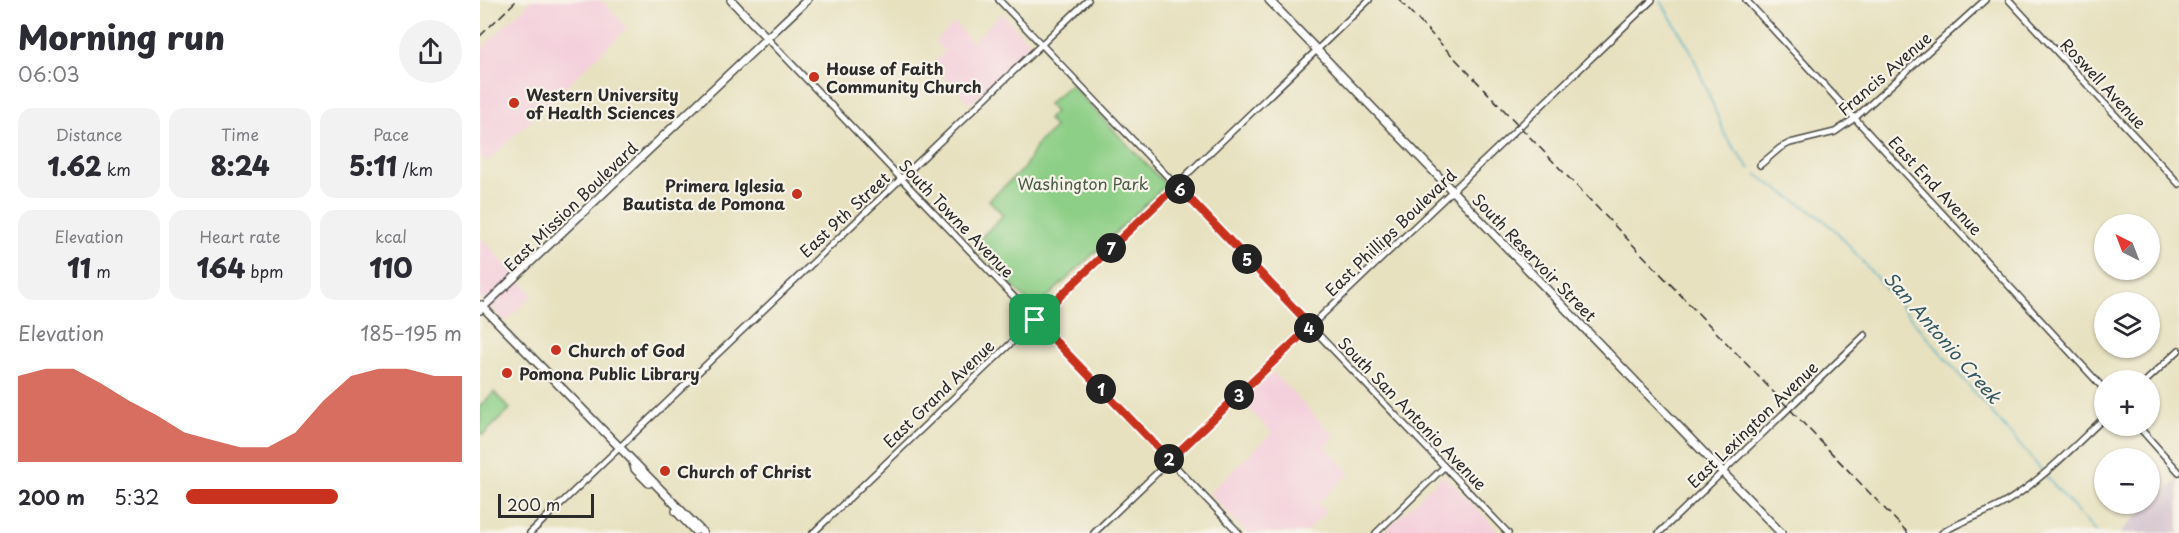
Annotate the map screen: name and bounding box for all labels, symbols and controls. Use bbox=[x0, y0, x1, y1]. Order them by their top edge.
text: Morning run bbox=[18, 11, 225, 61]
button: share bbox=[399, 20, 462, 83]
street label: Francis Avenue bbox=[1832, 25, 1936, 120]
street label: Roswell Avenue bbox=[2056, 32, 2153, 134]
place label: House of Faith Community Church bbox=[826, 56, 982, 98]
text: 06:03 bbox=[18, 59, 80, 89]
marker: House of Faith Community Church bbox=[807, 70, 821, 84]
place label: Western University of Health Sciences bbox=[526, 82, 679, 124]
marker: Western University of Health Sciences bbox=[507, 96, 521, 110]
text: Distance bbox=[55, 122, 123, 146]
text: Time bbox=[221, 122, 259, 146]
text: Pace bbox=[373, 122, 409, 146]
street label: East End Avenue bbox=[1884, 130, 1989, 240]
street label: East Mission Boulevard bbox=[498, 136, 642, 276]
text: 1.62 bbox=[47, 146, 102, 185]
text: 8:24 bbox=[210, 146, 270, 185]
text: 5:11 bbox=[349, 146, 397, 185]
street label: South Towne Avenue bbox=[894, 153, 1020, 283]
text: km bbox=[102, 157, 131, 181]
text: /km bbox=[397, 157, 433, 181]
street label: East Phillips Boulevard bbox=[1319, 163, 1461, 301]
street label: East 9th Street bbox=[793, 165, 895, 262]
park label: Washington Park bbox=[1018, 171, 1149, 195]
place label: Primera Iglesia Bautista de Pomona bbox=[622, 173, 785, 215]
pin: 6 bbox=[1165, 174, 1195, 204]
text: 6 bbox=[1174, 177, 1186, 201]
marker: Primera Iglesia Bautista de Pomona bbox=[790, 187, 804, 201]
street label: South Reservoir Street bbox=[1467, 187, 1603, 327]
north arrow bbox=[2094, 214, 2160, 280]
map controls bbox=[2094, 214, 2160, 514]
text: Elevation bbox=[54, 224, 124, 248]
text: Heart rate bbox=[200, 224, 280, 248]
text: kcal bbox=[375, 224, 407, 248]
pin: 7 bbox=[1096, 233, 1126, 263]
text: 7 bbox=[1106, 236, 1116, 260]
pin: 5 bbox=[1232, 244, 1262, 274]
text: 5 bbox=[1242, 247, 1252, 271]
text: 11 bbox=[67, 248, 91, 287]
text: 164 bbox=[196, 248, 245, 287]
text: 110 bbox=[369, 248, 413, 287]
text: m bbox=[91, 259, 111, 283]
text: bpm bbox=[245, 259, 284, 283]
water label: San Antonio Creek bbox=[1878, 265, 2009, 410]
button: layers bbox=[2094, 292, 2160, 358]
pin bbox=[1009, 294, 1060, 345]
icon: arrive bbox=[1018, 303, 1051, 336]
pin: 4 bbox=[1294, 313, 1324, 343]
text: 4 bbox=[1304, 316, 1314, 340]
text: Elevation bbox=[18, 318, 104, 348]
text: 185–195 m bbox=[360, 318, 462, 348]
street label: South San Antonio Avenue bbox=[1333, 331, 1493, 495]
street label: East Grand Avenue bbox=[877, 333, 999, 453]
place label: Church of God bbox=[568, 338, 685, 362]
marker: Church of God bbox=[549, 343, 563, 357]
street label: East Lexington Avenue bbox=[1681, 355, 1823, 493]
place label: Pomona Public Library bbox=[519, 361, 700, 385]
marker: Pomona Public Library bbox=[500, 366, 514, 380]
button: + bbox=[2094, 370, 2160, 436]
pin: 1 bbox=[1086, 374, 1116, 404]
text: 1 bbox=[1097, 377, 1105, 401]
pin: 3 bbox=[1224, 380, 1254, 410]
text: 3 bbox=[1234, 383, 1244, 407]
pin: 2 bbox=[1154, 444, 1184, 474]
text: 2 bbox=[1163, 447, 1175, 471]
button: − bbox=[2094, 448, 2160, 514]
place label: Church of Christ bbox=[677, 459, 812, 483]
marker: Church of Christ bbox=[658, 464, 672, 478]
text: 200 m bbox=[18, 482, 85, 512]
text: 5:32 bbox=[114, 482, 159, 512]
scale bar bbox=[498, 491, 594, 518]
text: 200 m bbox=[507, 492, 560, 516]

